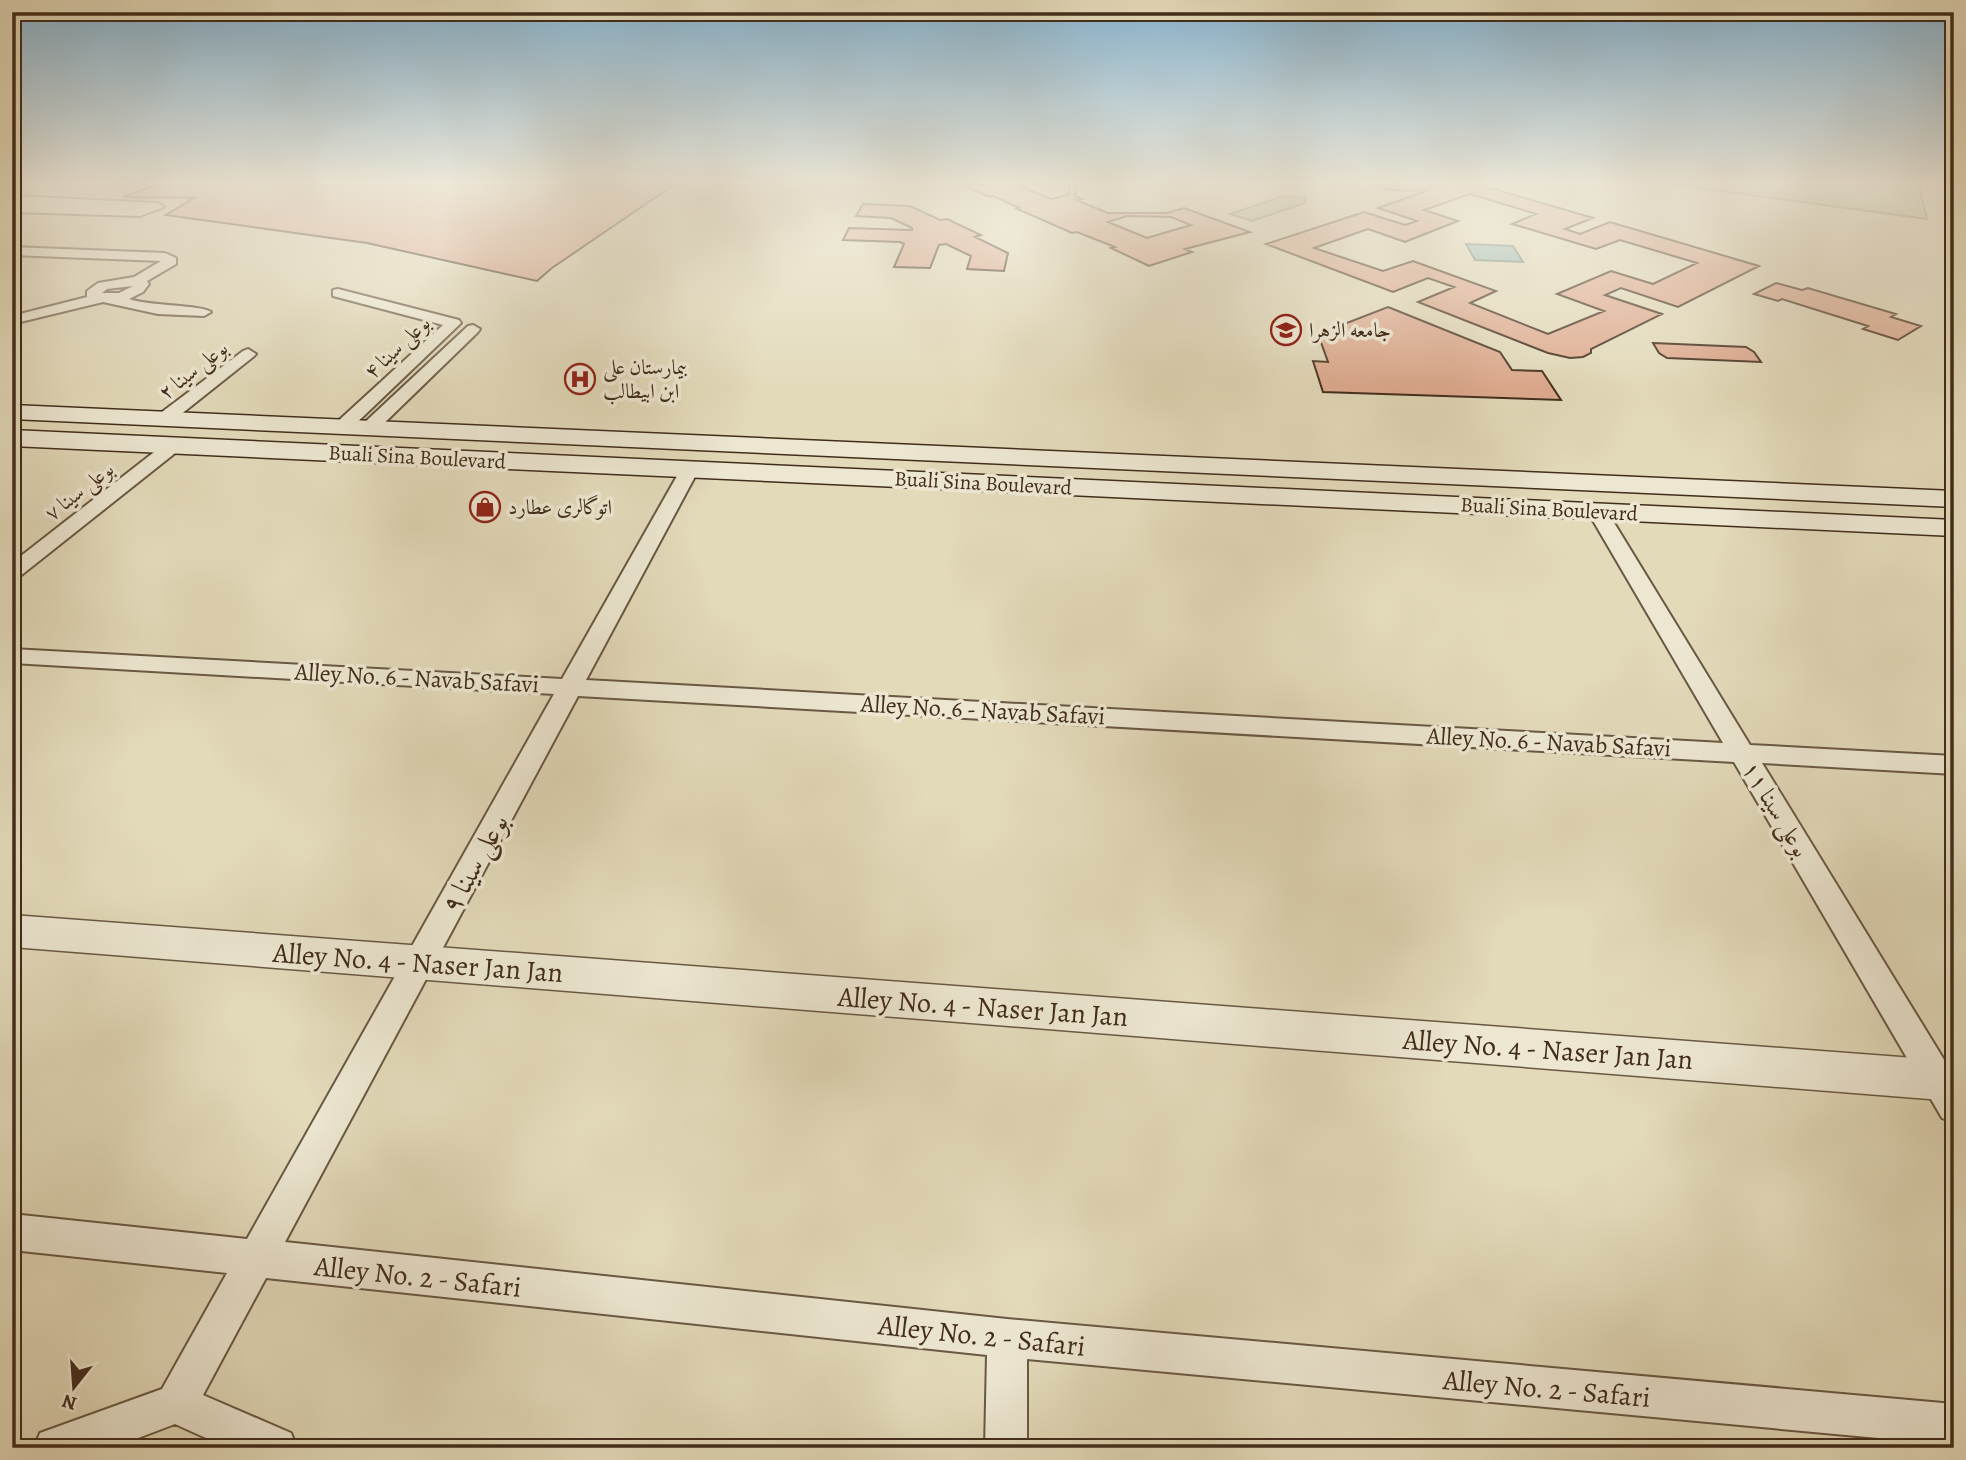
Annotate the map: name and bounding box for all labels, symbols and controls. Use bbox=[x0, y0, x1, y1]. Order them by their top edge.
street label: بوعلی سینا ۴ bbox=[358, 309, 438, 386]
school or university icon: جامعه الزهرا bbox=[1269, 313, 1303, 347]
place label: جامعه الزهرا bbox=[1309, 316, 1391, 344]
street label: بوعلی سینا ۲ bbox=[152, 334, 235, 408]
place label: بیمارستان علی ابن ابیطالب bbox=[603, 353, 688, 405]
hospital icon: بیمارستان علی ابن ابیطالب bbox=[563, 362, 597, 396]
street label: Buali Sina Boulevard bbox=[328, 438, 507, 476]
street label: بوعلی سینا ۷ bbox=[38, 455, 121, 529]
street label: Buali Sina Boulevard bbox=[894, 464, 1073, 502]
shop icon: اتوگالری عطارد bbox=[468, 490, 502, 524]
street label: Buali Sina Boulevard bbox=[1460, 490, 1639, 528]
place label: اتوگالری عطارد bbox=[508, 493, 612, 521]
street label: Alley No. 6 - Navab Safavi bbox=[293, 656, 540, 700]
street label: Alley No. 6 - Navab Safavi bbox=[859, 688, 1106, 732]
street label: Alley No. 6 - Navab Safavi bbox=[1425, 720, 1672, 764]
street label: بوعلی سینا ۱۱ bbox=[1734, 755, 1817, 863]
street label: بوعلی سینا ۹ bbox=[432, 807, 519, 920]
street label: Alley No. 4 - Naser Jan Jan bbox=[271, 934, 564, 992]
street label: Alley No. 4 - Naser Jan Jan bbox=[836, 978, 1129, 1036]
street label: Alley No. 4 - Naser Jan Jan bbox=[1401, 1021, 1694, 1079]
street label: Alley No. 2 - Safari bbox=[312, 1247, 523, 1307]
street label: Alley No. 2 - Safari bbox=[876, 1306, 1087, 1366]
north arrow bbox=[38, 1352, 108, 1422]
street label: Alley No. 2 - Safari bbox=[1441, 1361, 1652, 1417]
text: N bbox=[59, 1388, 80, 1417]

